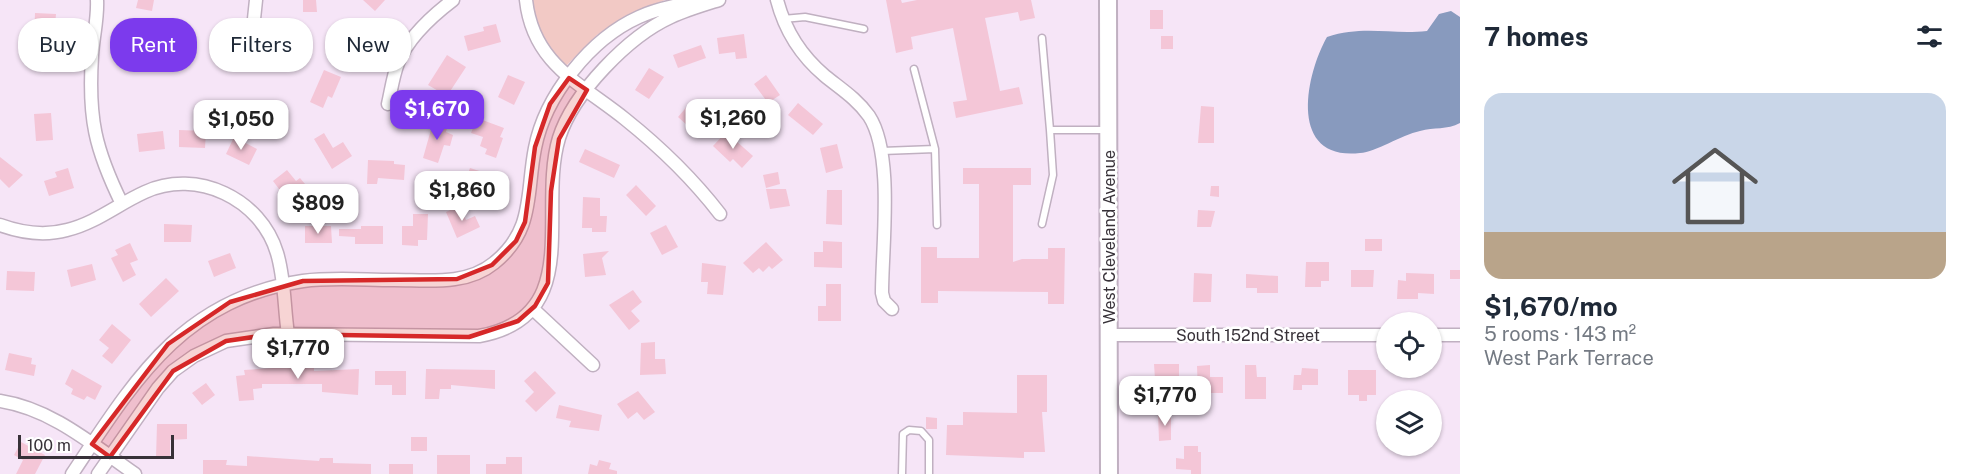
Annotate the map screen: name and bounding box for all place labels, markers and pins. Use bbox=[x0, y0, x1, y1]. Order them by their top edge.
pin: $1,670 bbox=[388, 90, 486, 141]
pin: $1,260 bbox=[684, 99, 782, 150]
pin: $1,050 bbox=[192, 100, 290, 151]
pin: $1,860 bbox=[413, 171, 511, 222]
pin: $809 bbox=[282, 184, 354, 235]
pin: $1,770 bbox=[249, 329, 347, 380]
pin: $1,770 bbox=[1116, 376, 1214, 427]

